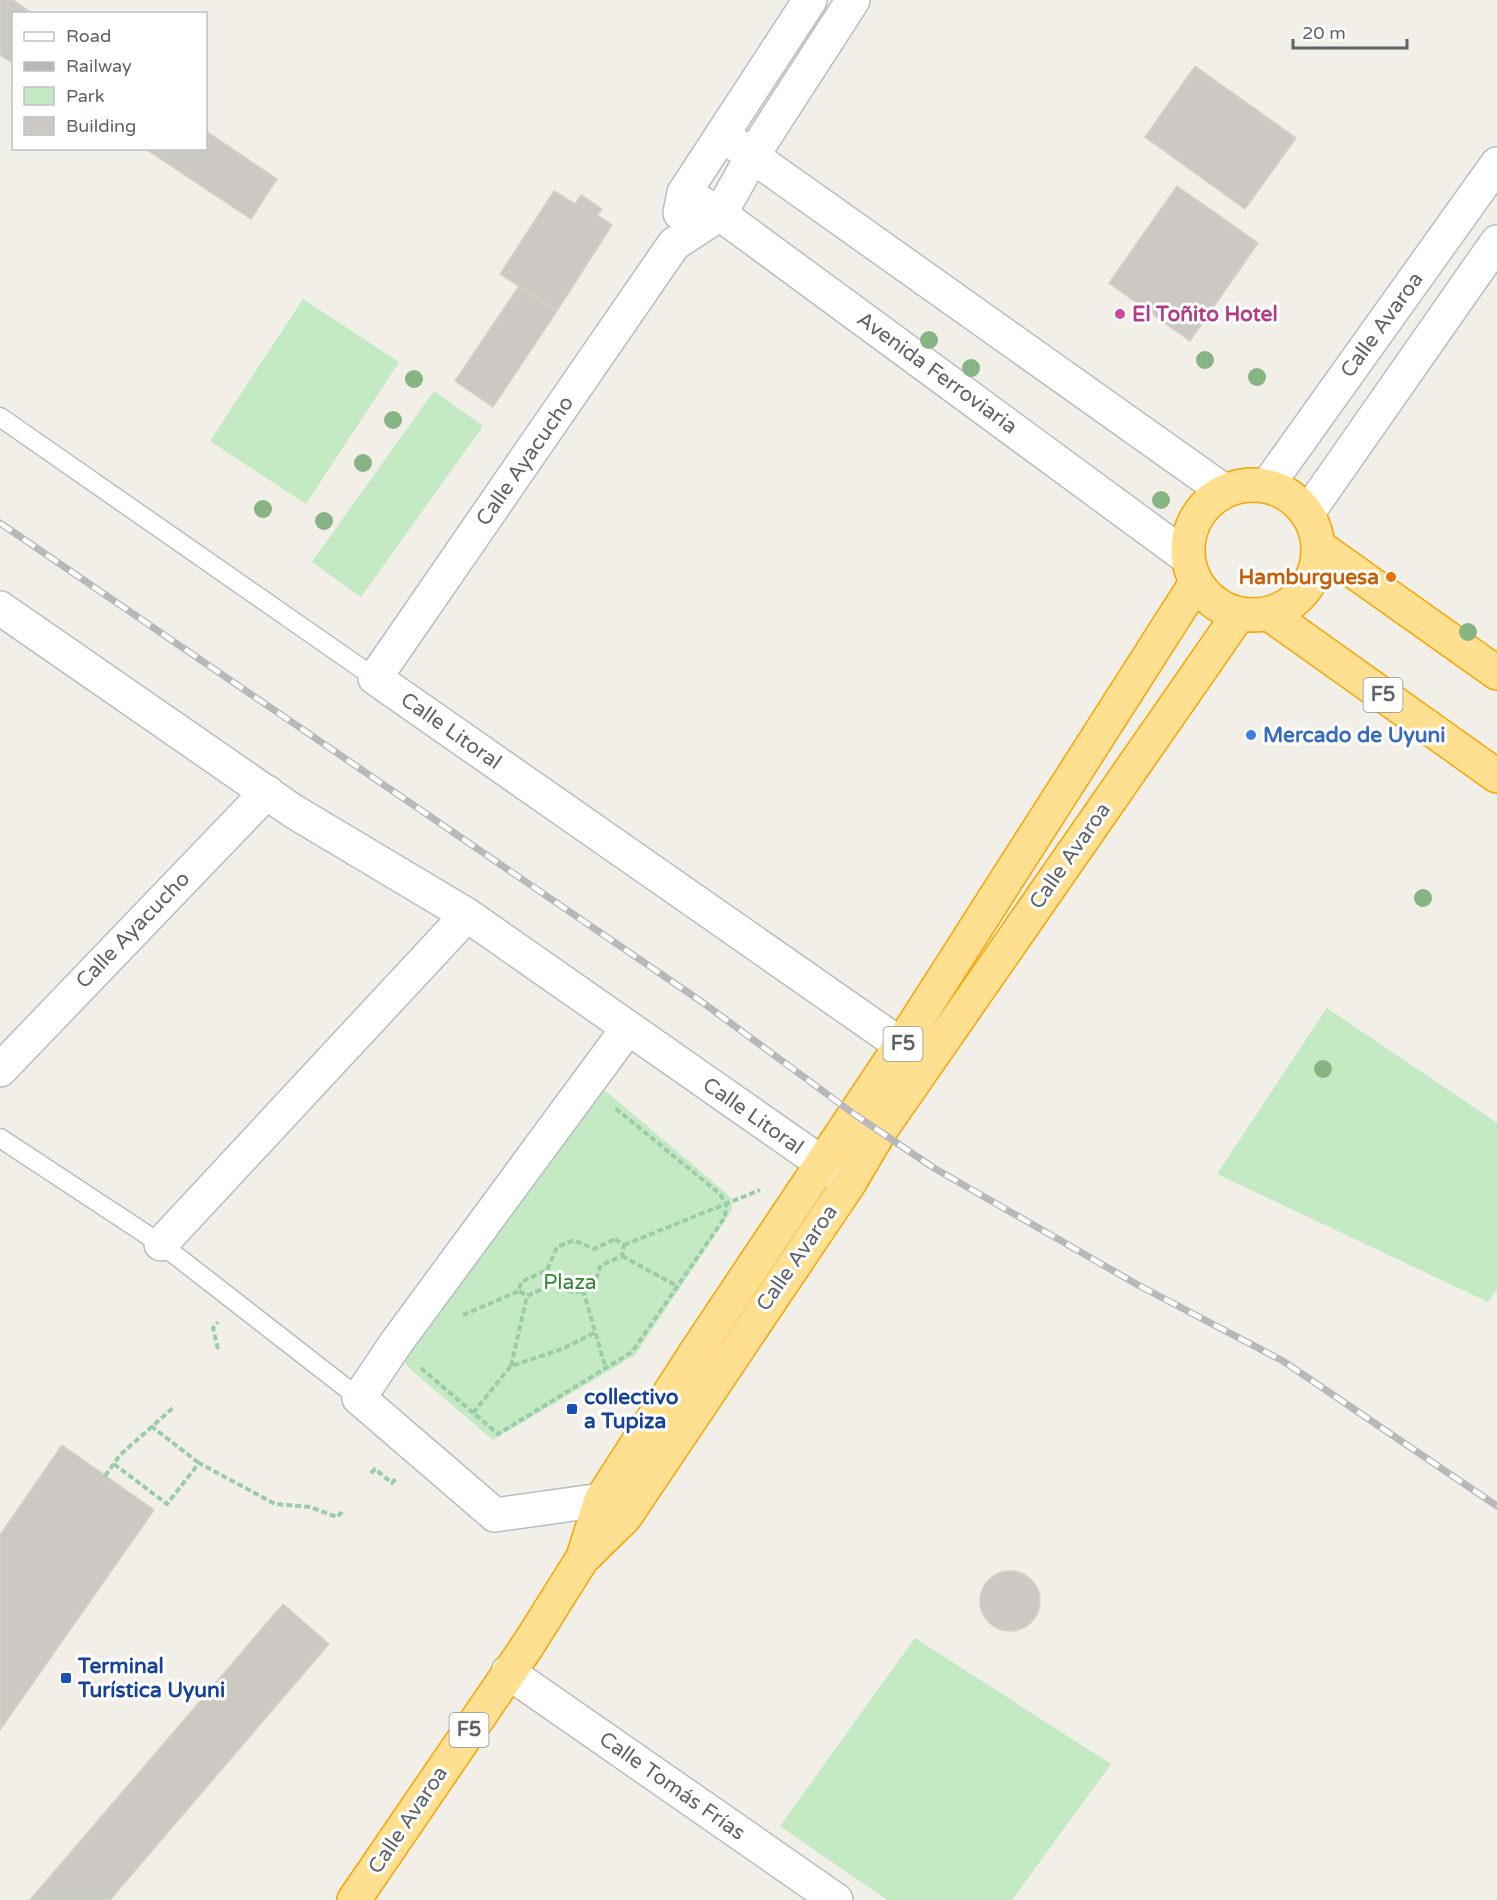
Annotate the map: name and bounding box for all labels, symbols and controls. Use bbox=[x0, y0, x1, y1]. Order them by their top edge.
legend bbox=[12, 12, 207, 150]
scale bar bbox=[1293, 12, 1407, 50]
text: 20 m bbox=[1302, 22, 1346, 44]
text: Road bbox=[66, 25, 111, 47]
text: Railway bbox=[66, 55, 132, 77]
text: Park bbox=[66, 85, 105, 107]
text: Building bbox=[66, 115, 136, 137]
street label: Calle Avaroa bbox=[1335, 267, 1429, 383]
place label: El Toñito Hotel bbox=[1132, 302, 1278, 327]
street label: Avenida Ferroviaria bbox=[852, 307, 1022, 439]
marker: El Toñito Hotel bbox=[1113, 307, 1127, 321]
street label: Calle Ayacucho bbox=[471, 391, 579, 531]
place label: Hamburguesa bbox=[1238, 565, 1379, 590]
marker: Hamburguesa bbox=[1384, 570, 1398, 584]
road number: F5 bbox=[1364, 678, 1402, 712]
street label: Calle Litoral bbox=[396, 687, 506, 775]
place label: Mercado de Uyuni bbox=[1263, 723, 1446, 748]
marker: Mercado de Uyuni bbox=[1244, 728, 1258, 742]
street label: Calle Avaroa bbox=[1024, 798, 1116, 914]
street label: Calle Ayacucho bbox=[71, 866, 195, 994]
road number: F5 bbox=[884, 1027, 922, 1061]
street label: Calle Litoral bbox=[698, 1072, 808, 1160]
street label: Calle Avaroa bbox=[751, 1200, 843, 1316]
park label: Plaza bbox=[543, 1270, 597, 1295]
place label: collectivo a Tupiza bbox=[584, 1385, 679, 1434]
marker: collectivo a Tupiza bbox=[565, 1402, 579, 1416]
place label: Terminal Turística Uyuni bbox=[77, 1654, 225, 1703]
marker: Terminal Turística Uyuni bbox=[59, 1671, 73, 1685]
road number: F5 bbox=[450, 1713, 488, 1747]
street label: Calle Tomás Frías bbox=[594, 1726, 750, 1846]
street label: Calle Avaroa bbox=[363, 1762, 453, 1878]

